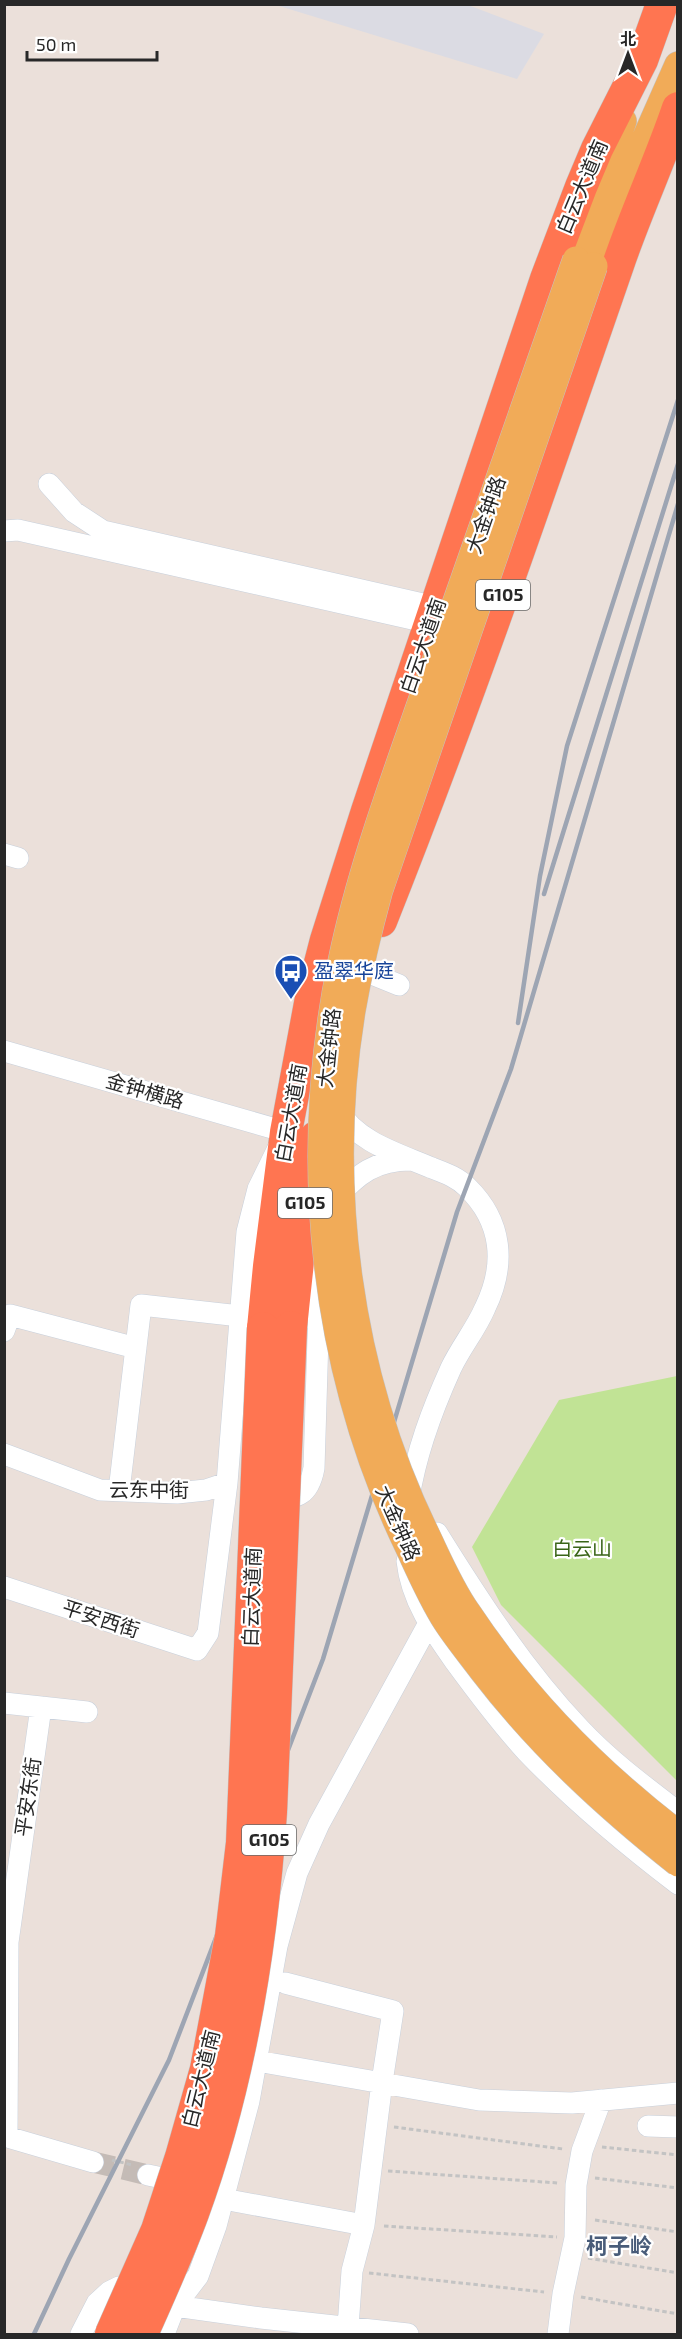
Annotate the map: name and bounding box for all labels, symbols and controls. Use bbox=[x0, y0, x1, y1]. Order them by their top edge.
scale bar bbox=[27, 24, 158, 62]
north arrow bbox=[598, 24, 658, 84]
text: 北 bbox=[620, 29, 636, 48]
text: 50 m bbox=[36, 33, 76, 55]
street label: 白云大道南 bbox=[550, 136, 612, 237]
street label: 大金钟路 bbox=[461, 473, 509, 556]
road number: G105 bbox=[476, 580, 530, 610]
street label: 白云大道南 bbox=[394, 594, 450, 697]
bus stop icon: 盈翠华庭 bbox=[273, 953, 309, 1000]
place label: 盈翠华庭 bbox=[314, 958, 394, 982]
street label: 大金钟路 bbox=[312, 1007, 344, 1089]
street label: 白云大道南 bbox=[270, 1062, 311, 1164]
street label: 金钟横路 bbox=[104, 1067, 187, 1113]
road number: G105 bbox=[278, 1188, 332, 1218]
street label: 云东中街 bbox=[109, 1477, 189, 1501]
street label: 大金钟路 bbox=[372, 1481, 426, 1564]
park label: 白云山 bbox=[552, 1536, 612, 1560]
street label: 白云大道南 bbox=[237, 1547, 265, 1647]
street label: 平安西街 bbox=[60, 1594, 143, 1642]
street label: 平安东街 bbox=[10, 1756, 44, 1838]
road number: G105 bbox=[242, 1825, 296, 1855]
street label: 白云大道南 bbox=[176, 2027, 224, 2130]
district label: 柯子岭 bbox=[586, 2232, 652, 2258]

